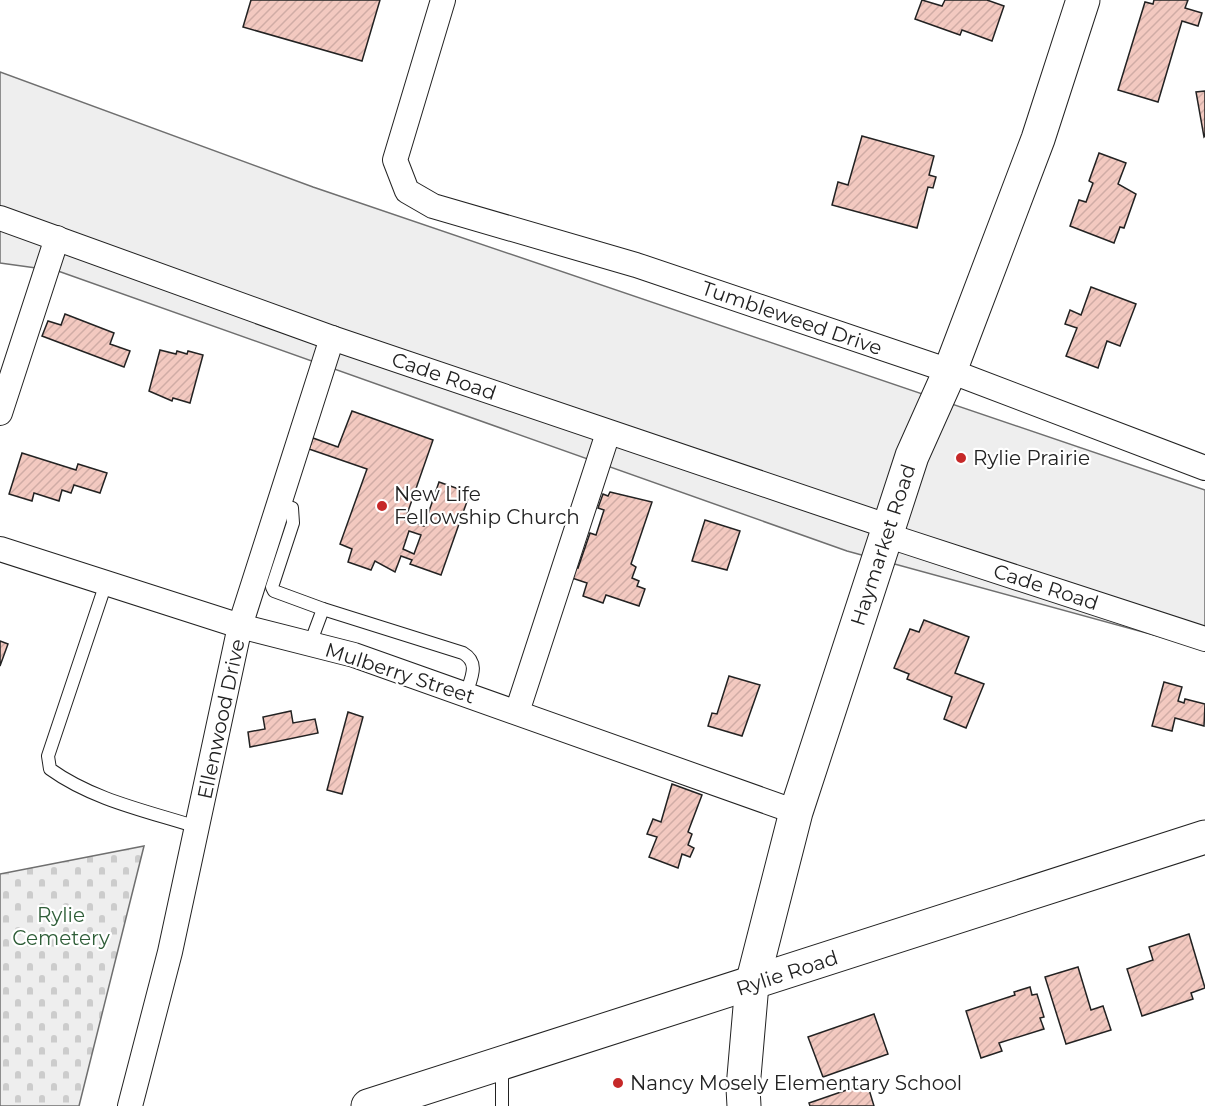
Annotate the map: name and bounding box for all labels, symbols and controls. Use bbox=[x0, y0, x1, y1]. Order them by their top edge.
street label: Tumbleweed Drive bbox=[699, 276, 885, 360]
street label: Cade Road bbox=[389, 347, 499, 405]
place label: Rylie Prairie bbox=[973, 446, 1090, 470]
marker: Rylie Prairie bbox=[954, 451, 968, 465]
street label: Haymarket Road bbox=[846, 461, 920, 629]
place label: New Life Fellowship Church bbox=[394, 482, 580, 529]
marker: New Life Fellowship Church bbox=[375, 499, 389, 513]
street label: Cade Road bbox=[990, 559, 1102, 615]
street label: Ellenwood Drive bbox=[192, 637, 250, 801]
street label: Mulberry Street bbox=[322, 638, 478, 708]
park label: Rylie Cemetery bbox=[12, 903, 110, 950]
street label: Rylie Road bbox=[733, 945, 841, 1001]
place label: Nancy Mosely Elementary School bbox=[630, 1071, 962, 1095]
marker: Nancy Mosely Elementary School bbox=[611, 1076, 625, 1090]

